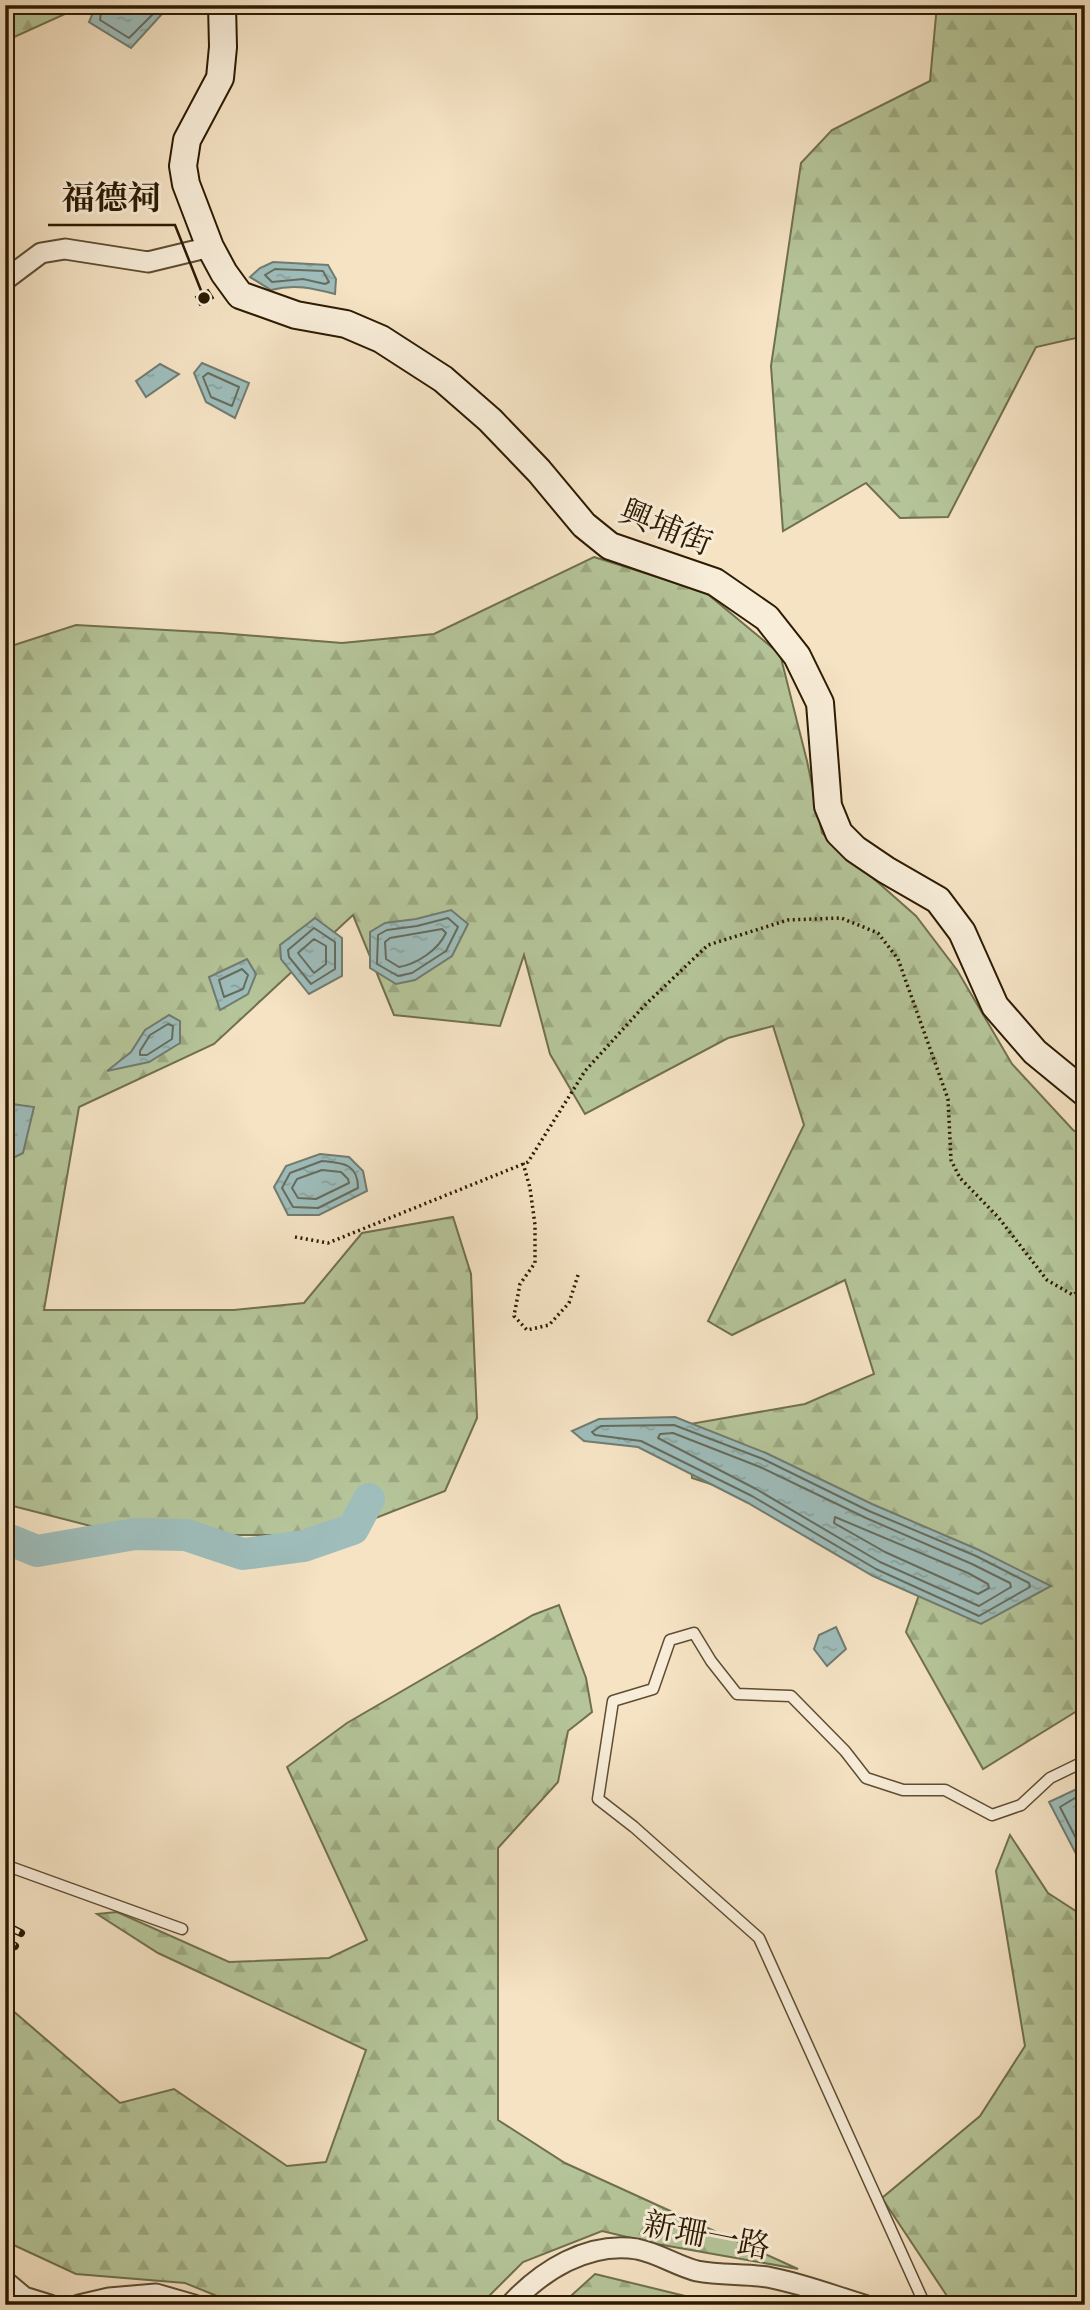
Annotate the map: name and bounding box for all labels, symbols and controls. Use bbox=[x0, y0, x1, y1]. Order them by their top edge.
callout: 福德祠 bbox=[48, 171, 175, 225]
text: 福德祠 bbox=[62, 176, 161, 219]
street label: 興埔街 bbox=[614, 490, 718, 564]
street label: 新珊一路 bbox=[640, 2202, 774, 2268]

